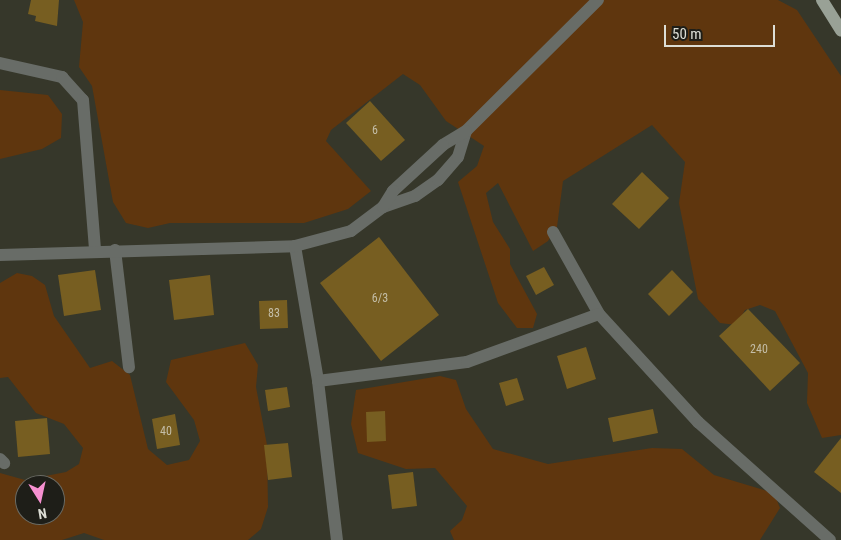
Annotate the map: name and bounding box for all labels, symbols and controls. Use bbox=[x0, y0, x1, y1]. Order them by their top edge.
scale bar bbox=[666, 15, 777, 47]
text: 50 m bbox=[672, 25, 702, 43]
house number: 6 bbox=[372, 124, 378, 138]
house number: 6/3 bbox=[372, 292, 388, 306]
house number: 83 bbox=[268, 307, 280, 321]
house number: 240 bbox=[750, 343, 768, 357]
house number: 40 bbox=[160, 425, 172, 439]
north arrow bbox=[15, 475, 65, 525]
text: N bbox=[37, 505, 48, 522]

